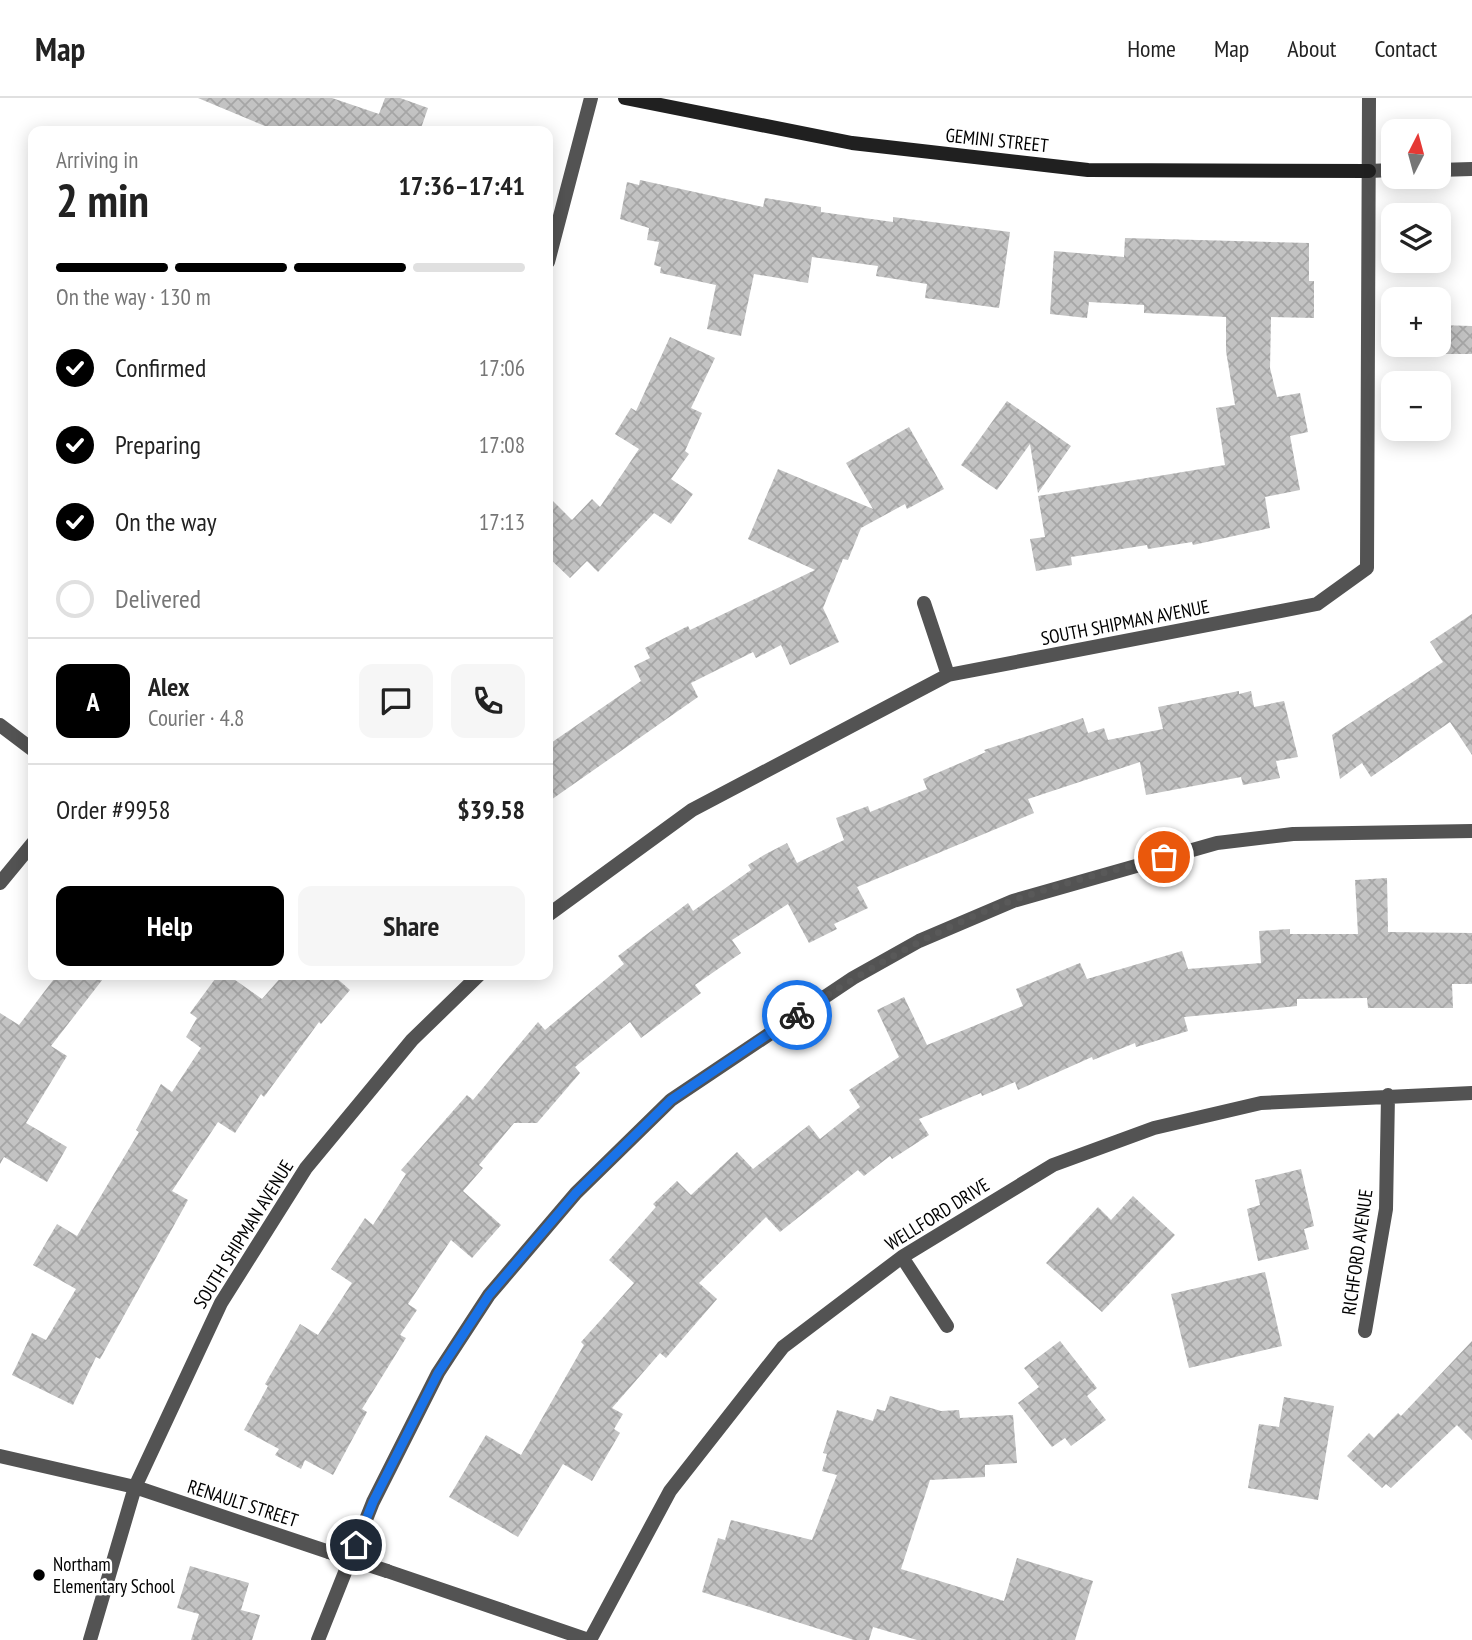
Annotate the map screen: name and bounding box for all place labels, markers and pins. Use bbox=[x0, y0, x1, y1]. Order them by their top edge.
pin bbox=[1134, 827, 1194, 887]
pin bbox=[326, 1515, 386, 1575]
place label: Northam Elementary School bbox=[53, 1552, 175, 1598]
marker: Northam Elementary School bbox=[31, 1567, 47, 1583]

